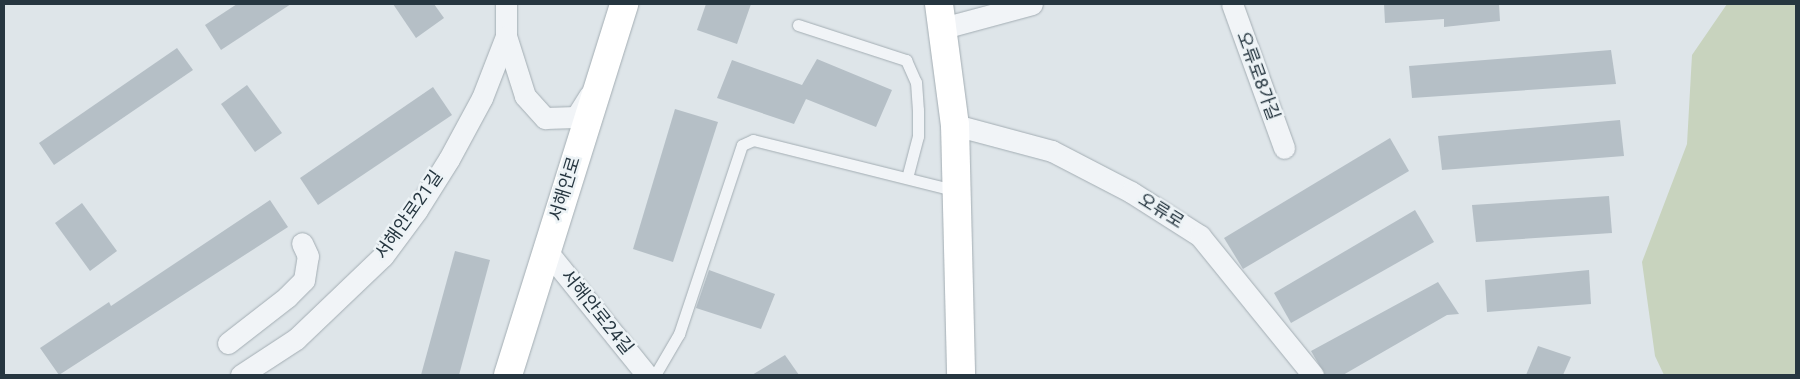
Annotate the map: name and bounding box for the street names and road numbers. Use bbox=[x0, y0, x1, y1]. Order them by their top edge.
street label: 오류로8가길 bbox=[1232, 29, 1284, 123]
street label: 서해안로 bbox=[545, 154, 585, 224]
street label: 서해안로21길 bbox=[371, 167, 447, 263]
street label: 오류로 bbox=[1134, 189, 1188, 233]
street label: 서해안로24길 bbox=[556, 265, 638, 359]

